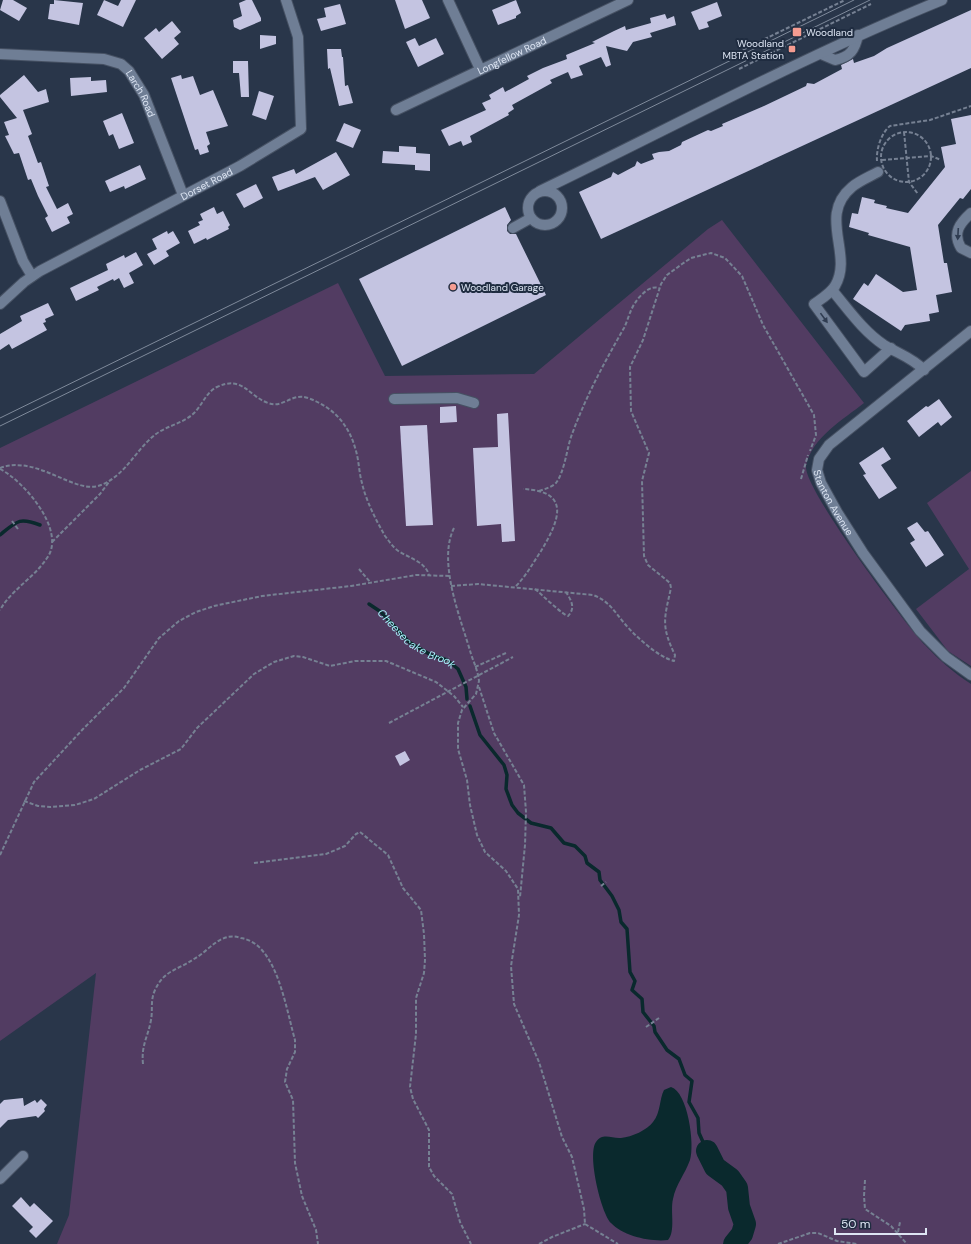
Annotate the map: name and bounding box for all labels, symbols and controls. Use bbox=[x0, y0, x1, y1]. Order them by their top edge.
marker: Woodland bbox=[791, 26, 803, 38]
place label: Woodland bbox=[806, 26, 853, 39]
street label: Longfellow Road bbox=[475, 33, 548, 77]
place label: Woodland MBTA Station bbox=[723, 37, 784, 62]
marker: Woodland MBTA Station bbox=[787, 44, 797, 54]
street label: Larch Road bbox=[123, 67, 158, 119]
street label: Dorset Road bbox=[178, 165, 235, 203]
one-way arrow bbox=[955, 228, 961, 241]
place label: Woodland Garage bbox=[461, 281, 544, 294]
marker: Woodland Garage bbox=[448, 282, 458, 292]
one-way arrow bbox=[820, 312, 828, 323]
street label: Stanton Avenue bbox=[811, 468, 857, 538]
water label: Cheesecake Brook bbox=[375, 606, 459, 672]
scale bar bbox=[835, 1210, 926, 1236]
text: 50 m bbox=[841, 1216, 870, 1232]

